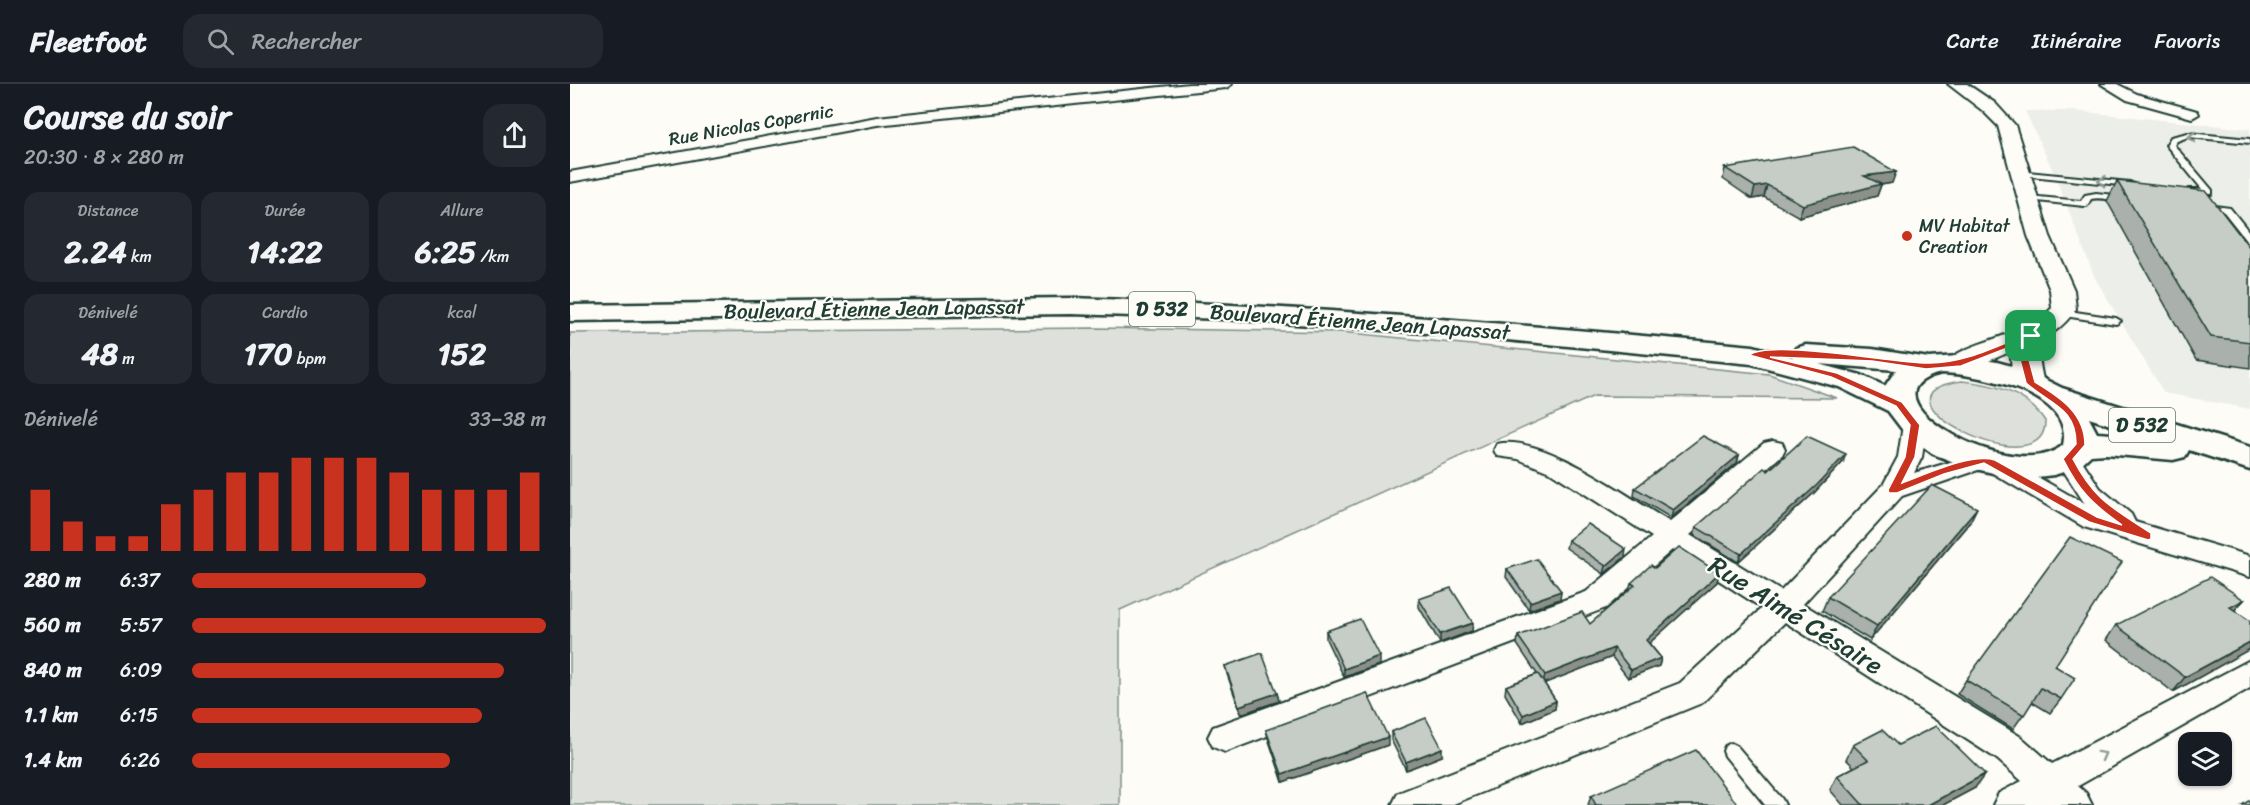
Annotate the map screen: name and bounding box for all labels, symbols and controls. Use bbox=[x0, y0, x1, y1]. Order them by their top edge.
search box bbox=[183, 14, 603, 68]
text: Fleetfoot bbox=[30, 17, 147, 66]
text: Rechercher bbox=[252, 22, 361, 61]
text: Carte bbox=[1947, 22, 1999, 60]
text: Itinéraire bbox=[2032, 22, 2122, 60]
text: Favoris bbox=[2155, 22, 2220, 60]
icon: search bbox=[204, 25, 237, 58]
text: Course du soir bbox=[24, 88, 230, 146]
street label: Rue Nicolas Copernic bbox=[666, 95, 836, 155]
button: share bbox=[483, 104, 546, 167]
one-way arrow bbox=[2187, 130, 2196, 143]
text: 20:30 · 8 × 280 m bbox=[24, 140, 184, 175]
one-way arrow bbox=[2098, 176, 2107, 188]
text: Distance bbox=[78, 196, 138, 225]
text: Durée bbox=[264, 196, 306, 225]
text: Allure bbox=[441, 196, 483, 225]
place label: MV Habitat Creation bbox=[1919, 210, 2011, 263]
text: 2.24 bbox=[64, 225, 127, 279]
text: 14:22 bbox=[247, 225, 323, 279]
text: 6:25 bbox=[415, 225, 476, 279]
marker: MV Habitat Creation bbox=[1900, 229, 1914, 243]
text: km bbox=[127, 242, 152, 271]
text: /km bbox=[476, 242, 509, 271]
street label: Boulevard Étienne Jean Lapassat bbox=[723, 287, 1026, 331]
road number: D 532 bbox=[1129, 292, 1195, 326]
street label: Boulevard Étienne Jean Lapassat bbox=[1209, 293, 1513, 352]
text: Dénivelé bbox=[78, 298, 138, 327]
text: Cardio bbox=[262, 298, 308, 327]
text: kcal bbox=[447, 298, 477, 327]
pin bbox=[2005, 310, 2056, 361]
icon: arrive bbox=[2014, 319, 2047, 352]
text: 48 bbox=[81, 327, 118, 381]
text: 170 bbox=[244, 327, 293, 381]
text: 152 bbox=[438, 327, 486, 381]
text: m bbox=[118, 344, 135, 373]
text: bpm bbox=[293, 344, 326, 373]
text: Dénivelé bbox=[24, 402, 98, 437]
text: 33–38 m bbox=[469, 402, 546, 437]
road number: D 532 bbox=[2109, 408, 2175, 442]
street label: Rue Aimé Césaire bbox=[1699, 543, 1893, 688]
text: 280 m bbox=[24, 563, 81, 598]
text: 6:37 bbox=[120, 563, 160, 598]
text: 560 m bbox=[24, 608, 81, 643]
text: 5:57 bbox=[120, 608, 162, 643]
text: 840 m bbox=[24, 653, 82, 688]
text: 6:09 bbox=[120, 653, 162, 688]
text: 1.1 km bbox=[24, 698, 78, 733]
text: 6:15 bbox=[120, 698, 158, 733]
map controls bbox=[2178, 732, 2232, 786]
button: layers bbox=[2178, 732, 2232, 786]
text: 1.4 km bbox=[24, 743, 82, 778]
text: 6:26 bbox=[120, 743, 160, 778]
one-way arrow bbox=[2096, 751, 2106, 762]

